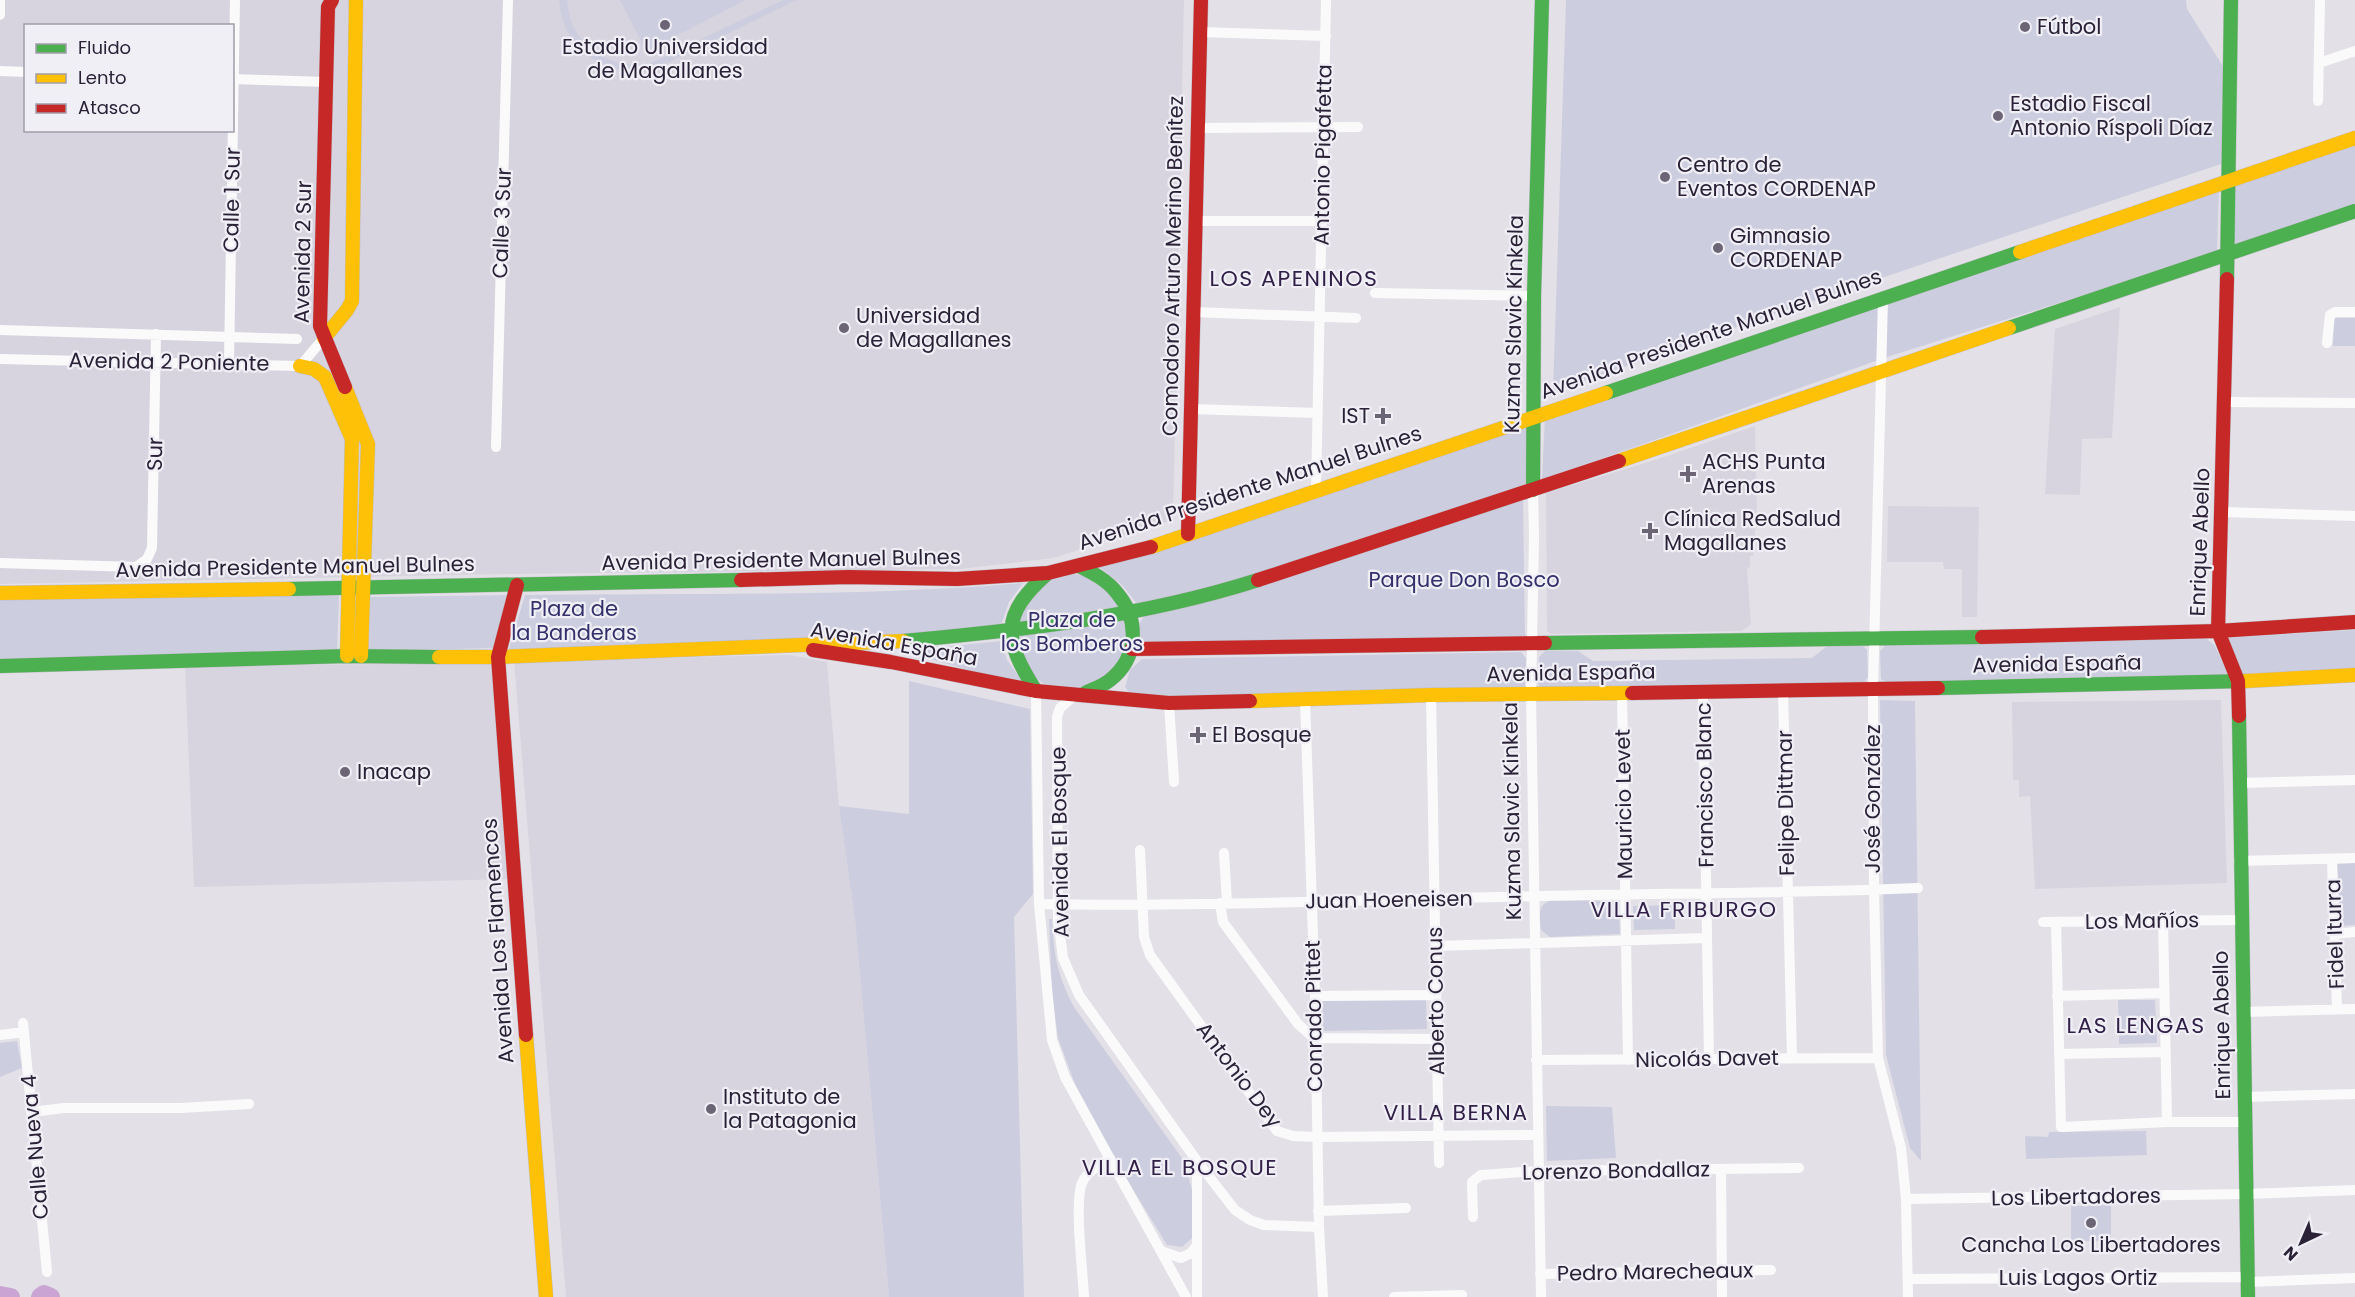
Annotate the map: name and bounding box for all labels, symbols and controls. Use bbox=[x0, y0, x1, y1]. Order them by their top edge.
place label: Fútbol bbox=[2037, 12, 2101, 41]
marker: Estadio Universidad de Magallanes bbox=[658, 18, 672, 32]
marker: Fútbol bbox=[2018, 20, 2032, 34]
legend bbox=[24, 24, 234, 132]
place label: Estadio Universidad de Magallanes bbox=[562, 32, 768, 85]
text: Fluido bbox=[78, 35, 131, 60]
street label: Antonio Pigafetta bbox=[1306, 64, 1339, 246]
text: Lento bbox=[78, 65, 127, 90]
place label: Estadio Fiscal Antonio Ríspoli Díaz bbox=[2010, 89, 2213, 142]
text: Atasco bbox=[78, 95, 141, 120]
street label: Comodoro Arturo Merino Benítez bbox=[1155, 96, 1190, 436]
marker: Estadio Fiscal Antonio Ríspoli Díaz bbox=[1991, 109, 2005, 123]
street label: Calle 1 Sur bbox=[216, 147, 247, 253]
place label: Centro de Eventos CORDENAP bbox=[1677, 150, 1876, 203]
street label: Calle 3 Sur bbox=[485, 167, 518, 279]
marker: Centro de Eventos CORDENAP bbox=[1658, 170, 1672, 184]
street label: Avenida 2 Sur bbox=[287, 180, 318, 324]
street label: Kuzma Slavic Kinkela bbox=[1497, 215, 1530, 433]
place label: Gimnasio CORDENAP bbox=[1730, 221, 1842, 274]
marker: Gimnasio CORDENAP bbox=[1711, 241, 1725, 255]
street label: Avenida Presidente Manuel Bulnes bbox=[1536, 261, 1886, 406]
district label: LOS APENINOS bbox=[1210, 263, 1379, 294]
place label: Universidad de Magallanes bbox=[856, 301, 1011, 354]
marker: Universidad de Magallanes bbox=[837, 321, 851, 335]
street label: Avenida 2 Poniente bbox=[68, 345, 270, 378]
place label: IST bbox=[1341, 401, 1370, 430]
marker: IST bbox=[1374, 407, 1392, 425]
street label: Avenida Presidente Manuel Bulnes bbox=[1074, 418, 1425, 557]
street label: Sur bbox=[140, 437, 169, 471]
place label: ACHS Punta Arenas bbox=[1702, 447, 1826, 500]
marker: ACHS Punta Arenas bbox=[1679, 465, 1697, 483]
street label: Enrique Abello bbox=[2182, 467, 2217, 617]
place label: Clínica RedSalud Magallanes bbox=[1664, 504, 1841, 557]
marker: Clínica RedSalud Magallanes bbox=[1641, 522, 1659, 540]
street label: Avenida Presidente Manuel Bulnes bbox=[601, 542, 961, 577]
street label: Avenida Presidente Manuel Bulnes bbox=[115, 549, 475, 584]
park label: Parque Don Bosco bbox=[1368, 565, 1560, 594]
park label: Plaza de la Banderas bbox=[511, 594, 637, 647]
park label: Plaza de los Bomberos bbox=[1001, 605, 1143, 658]
street label: Avenida España bbox=[808, 615, 980, 672]
street label: Avenida España bbox=[1972, 648, 2142, 679]
street label: Avenida España bbox=[1486, 657, 1656, 688]
street label: Kuzma Slavic Kinkela bbox=[1495, 702, 1528, 920]
street label: Francisco Blanc bbox=[1689, 702, 1720, 868]
place label: El Bosque bbox=[1212, 720, 1311, 749]
street label: José González bbox=[1858, 725, 1887, 873]
marker: El Bosque bbox=[1189, 726, 1207, 744]
street label: Mauricio Levet bbox=[1608, 729, 1639, 879]
street label: Felipe Dittmar bbox=[1770, 730, 1801, 876]
street label: Avenida El Bosque bbox=[1043, 746, 1076, 938]
place label: Inacap bbox=[357, 757, 431, 786]
marker: Inacap bbox=[338, 765, 352, 779]
street label: Avenida Los Flamencos bbox=[474, 817, 521, 1065]
street label: Fidel Iturra bbox=[2318, 879, 2351, 989]
street label: Juan Hoeneisen bbox=[1305, 884, 1473, 915]
district label: VILLA FRIBURGO bbox=[1591, 894, 1778, 925]
street label: Los Mañíos bbox=[2085, 905, 2199, 936]
street label: Alberto Conus bbox=[1420, 926, 1451, 1076]
street label: Conrado Pittet bbox=[1298, 940, 1329, 1092]
street label: Enrique Abello bbox=[2206, 950, 2237, 1100]
district label: LAS LENGAS bbox=[2066, 1010, 2206, 1041]
street label: Antonio Dey bbox=[1190, 1016, 1289, 1134]
street label: Nicolás Davet bbox=[1635, 1043, 1779, 1074]
street label: Calle Nueva 4 bbox=[14, 1073, 55, 1221]
place label: Instituto de la Patagonia bbox=[723, 1082, 857, 1135]
district label: VILLA BERNA bbox=[1384, 1097, 1528, 1128]
marker: Instituto de la Patagonia bbox=[704, 1102, 718, 1116]
district label: VILLA EL BOSQUE bbox=[1082, 1152, 1278, 1183]
street label: Lorenzo Bondallaz bbox=[1522, 1154, 1710, 1187]
street label: Los Libertadores bbox=[1991, 1181, 2161, 1212]
north arrow bbox=[2271, 1213, 2331, 1273]
marker: Cancha Los Libertadores bbox=[2084, 1216, 2098, 1230]
place label: Cancha Los Libertadores bbox=[1961, 1230, 2221, 1259]
text: N bbox=[2279, 1241, 2303, 1266]
street label: Pedro Marecheaux bbox=[1557, 1255, 1753, 1288]
street label: Luis Lagos Ortiz bbox=[1999, 1263, 2157, 1292]

